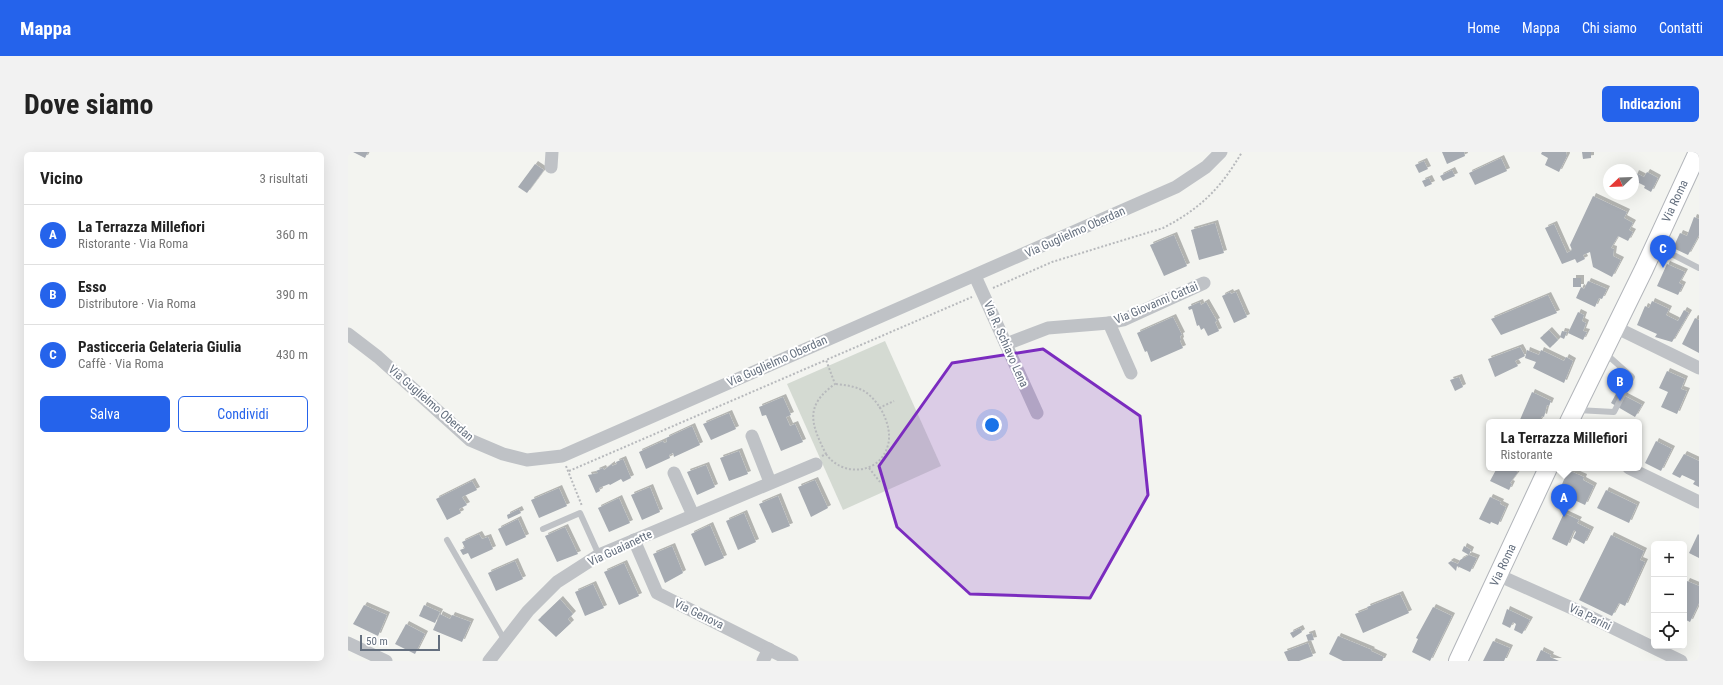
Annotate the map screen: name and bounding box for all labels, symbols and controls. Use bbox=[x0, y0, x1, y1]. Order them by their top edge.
text: Mappa bbox=[20, 17, 71, 40]
text: Home bbox=[1467, 20, 1500, 36]
text: Mappa bbox=[1522, 20, 1560, 36]
text: Chi siamo bbox=[1582, 20, 1637, 36]
text: Contatti bbox=[1659, 20, 1703, 36]
button: Indicazioni bbox=[1602, 86, 1699, 122]
text: Dove siamo bbox=[24, 88, 153, 121]
north arrow bbox=[1603, 164, 1639, 200]
text: Vicino bbox=[40, 168, 83, 188]
text: 3 risultati bbox=[260, 171, 308, 186]
street label: Via Roma bbox=[1659, 177, 1691, 224]
street label: Via Guglielmo Oberdan bbox=[1023, 204, 1127, 260]
text: La Terrazza Millefiori bbox=[78, 218, 205, 236]
text: A bbox=[49, 227, 57, 242]
text: 360 m bbox=[276, 227, 308, 242]
pin: C bbox=[1650, 235, 1676, 268]
text: Ristorante · Via Roma bbox=[78, 236, 188, 251]
text: Esso bbox=[78, 278, 106, 296]
street label: Via Giovanni Cattai bbox=[1112, 279, 1200, 327]
text: B bbox=[49, 287, 57, 302]
text: 390 m bbox=[276, 287, 308, 302]
text: Distributore · Via Roma bbox=[78, 296, 196, 311]
street label: Via R. Schiavo Lena bbox=[981, 299, 1031, 390]
street label: Via Guglielmo Oberdan bbox=[725, 333, 829, 389]
text: Pasticceria Gelateria Giulia bbox=[78, 338, 241, 356]
text: C bbox=[49, 347, 57, 362]
text: 430 m bbox=[276, 347, 308, 362]
text: Caffè · Via Roma bbox=[78, 356, 164, 371]
street label: Via Guglielmo Oberdan bbox=[386, 362, 477, 444]
pin: B bbox=[1607, 368, 1633, 401]
button: Salva bbox=[40, 396, 170, 432]
button: Condividi bbox=[178, 396, 308, 432]
your location bbox=[982, 415, 1002, 435]
popup bbox=[1486, 419, 1642, 471]
text: La Terrazza Millefiori bbox=[1500, 429, 1628, 447]
text: Ristorante bbox=[1500, 447, 1553, 462]
pin: A bbox=[1551, 484, 1577, 517]
street label: Via Guaianette bbox=[586, 527, 655, 569]
street label: Via Roma bbox=[1487, 541, 1519, 588]
map controls bbox=[1651, 541, 1687, 649]
button: + bbox=[1651, 541, 1687, 577]
button: − bbox=[1651, 577, 1687, 613]
street label: Via Genova bbox=[672, 596, 726, 632]
street label: Via Parini bbox=[1567, 601, 1613, 633]
button: locate bbox=[1651, 613, 1687, 649]
scale bar bbox=[360, 633, 440, 652]
text: 50 m bbox=[366, 635, 388, 648]

